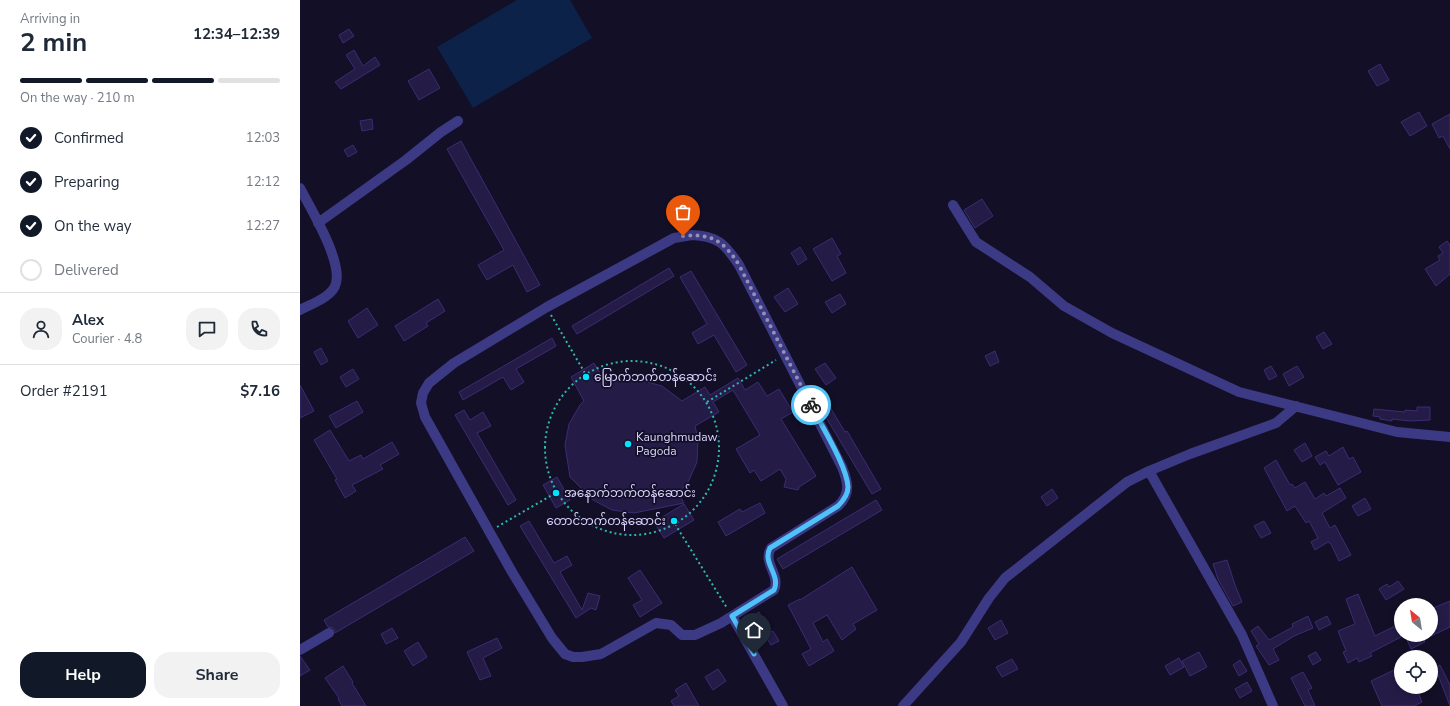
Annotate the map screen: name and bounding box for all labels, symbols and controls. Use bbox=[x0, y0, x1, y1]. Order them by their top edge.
text: Arriving in bbox=[20, 10, 80, 28]
text: 12:34–12:39 bbox=[193, 24, 280, 44]
text: 2 min bbox=[20, 25, 87, 60]
text: On the way · 210 m bbox=[20, 89, 135, 107]
icon: check bbox=[20, 127, 42, 149]
text: Confirmed bbox=[54, 128, 124, 148]
text: 12:03 bbox=[246, 129, 280, 147]
icon: check bbox=[20, 171, 42, 193]
text: Preparing bbox=[54, 172, 119, 192]
text: 12:12 bbox=[246, 173, 280, 191]
pin bbox=[666, 195, 700, 236]
icon: bag bbox=[672, 201, 694, 223]
icon: check bbox=[20, 215, 42, 237]
text: On the way bbox=[54, 216, 132, 236]
text: 12:27 bbox=[246, 217, 280, 235]
text: Delivered bbox=[54, 260, 119, 280]
button: person bbox=[20, 308, 62, 350]
button: chat bbox=[186, 308, 228, 350]
button: phone bbox=[238, 308, 280, 350]
text: Alex bbox=[72, 310, 104, 330]
text: Courier · 4.8 bbox=[72, 330, 142, 348]
place label: မြောက်ဘက်တန်ဆောင်း bbox=[594, 368, 717, 387]
marker: မြောက်ဘက်တန်ဆောင်း bbox=[581, 372, 591, 382]
text: Order #2191 bbox=[20, 381, 108, 401]
text: $7.16 bbox=[240, 381, 280, 401]
courier bbox=[791, 385, 831, 425]
icon: bike bbox=[800, 394, 822, 416]
place label: Kaunghmudaw Pagoda bbox=[636, 429, 718, 459]
marker: Kaunghmudaw Pagoda bbox=[623, 439, 633, 449]
place label: အနောက်ဘက်တန်ဆောင်း bbox=[564, 484, 696, 503]
marker: အနောက်ဘက်တန်ဆောင်း bbox=[551, 488, 561, 498]
place label: တောင်ဘက်တန်ဆောင်း bbox=[546, 512, 666, 531]
marker: တောင်ဘက်တန်ဆောင်း bbox=[669, 516, 679, 526]
north arrow bbox=[1394, 598, 1438, 642]
map controls bbox=[1394, 598, 1438, 694]
pin bbox=[737, 613, 771, 654]
icon: home bbox=[743, 619, 765, 641]
button: locate bbox=[1394, 650, 1438, 694]
button: Help bbox=[20, 652, 146, 698]
button: Share bbox=[154, 652, 280, 698]

